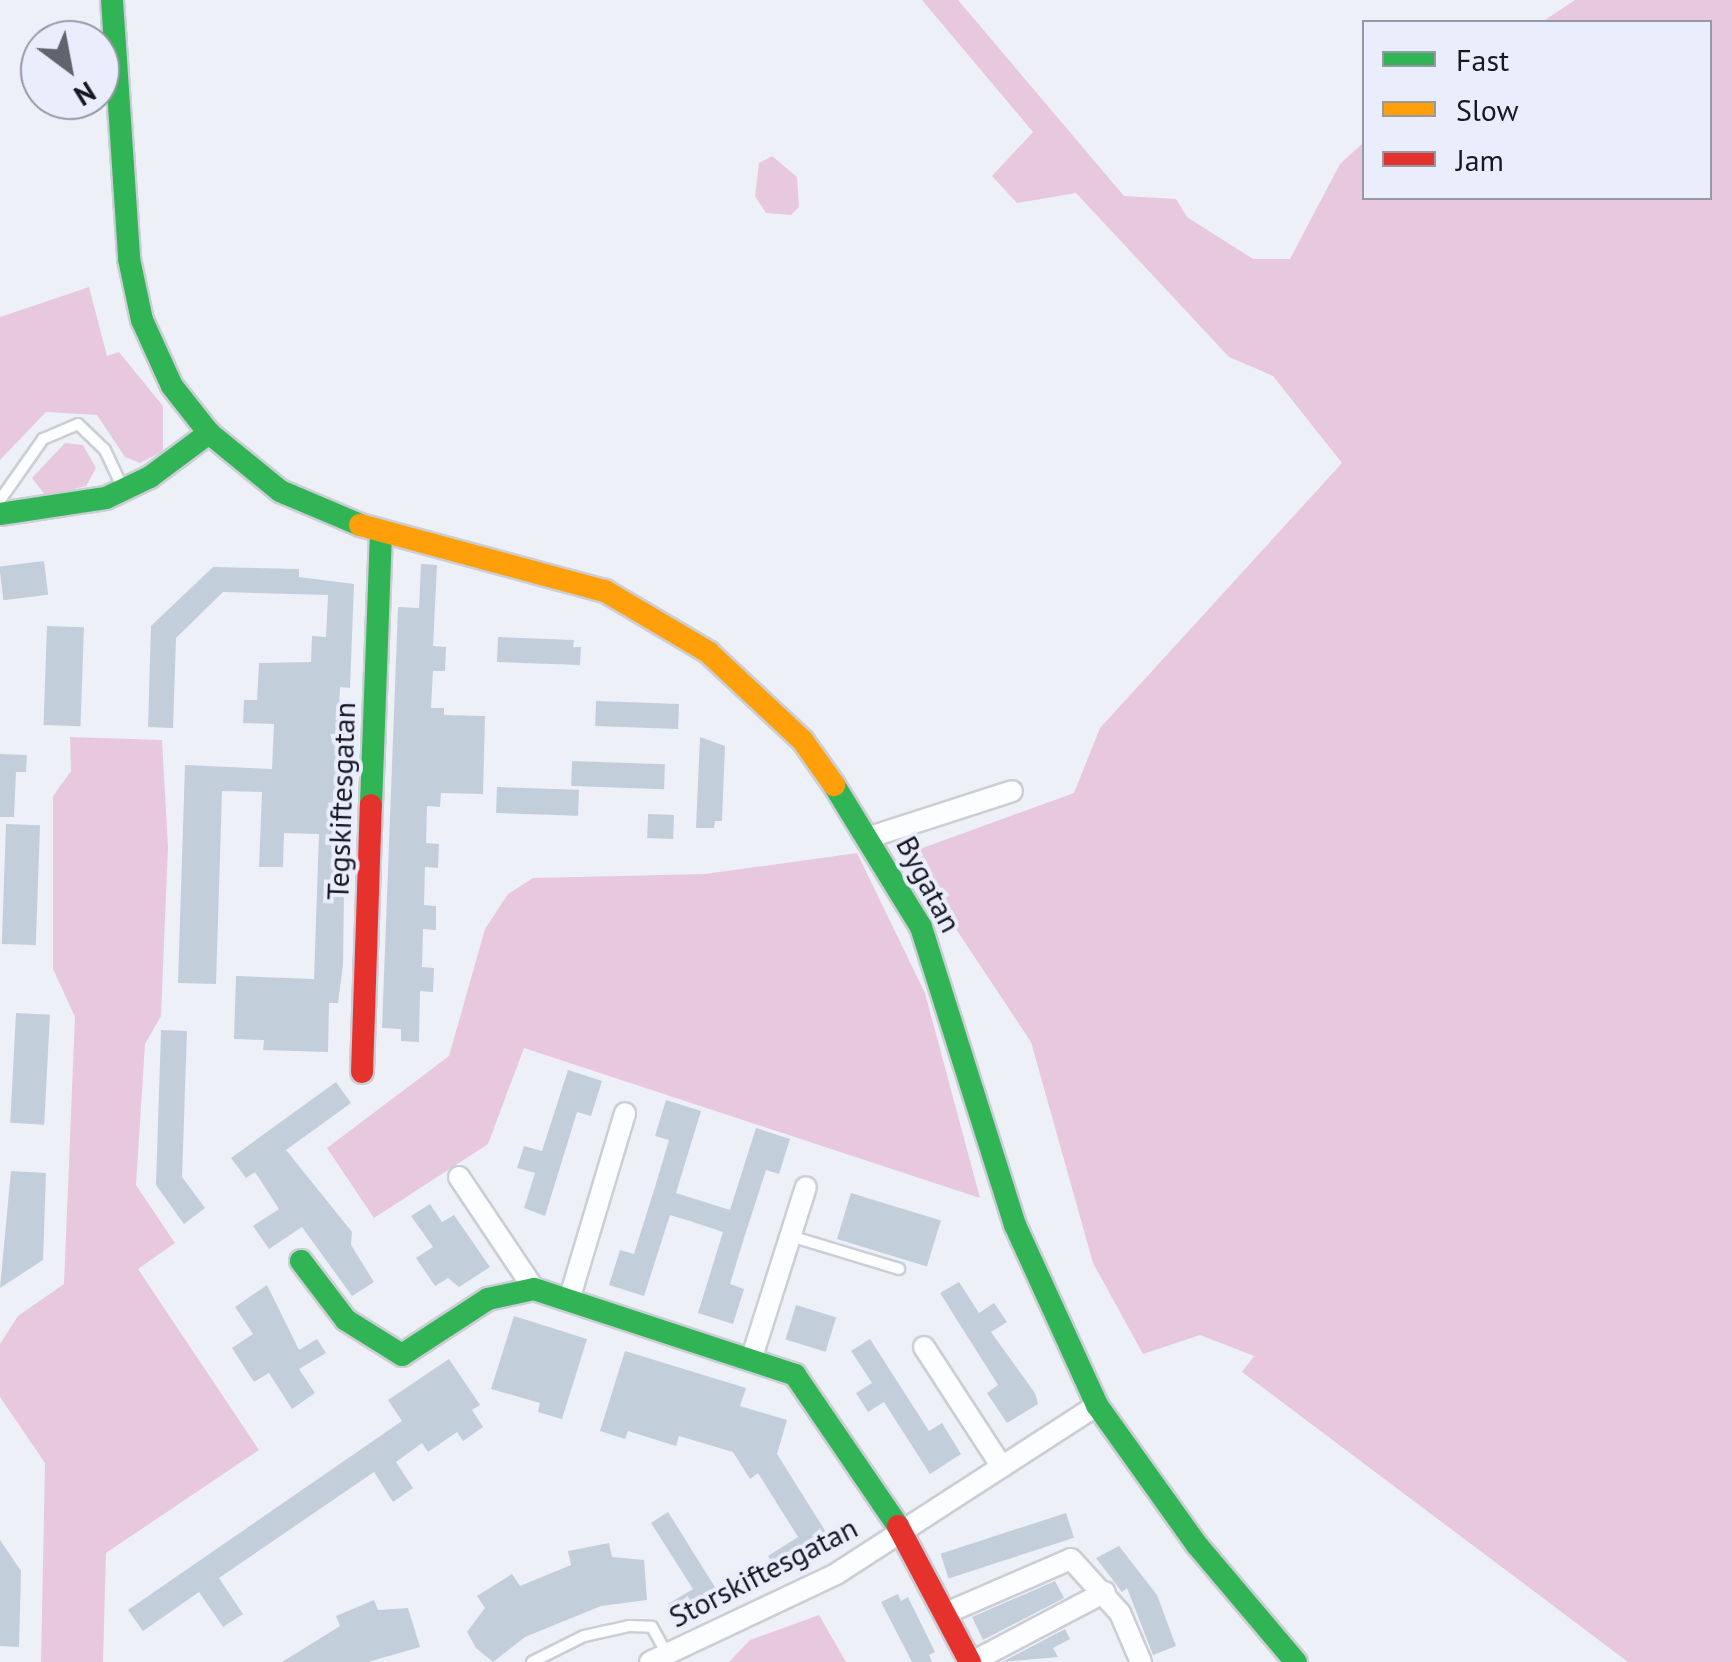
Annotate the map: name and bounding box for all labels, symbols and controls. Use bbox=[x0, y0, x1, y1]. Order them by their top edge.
north arrow bbox=[20, 20, 120, 120]
legend bbox=[1362, 20, 1712, 200]
text: Fast bbox=[1456, 40, 1509, 79]
text: N bbox=[67, 74, 103, 115]
text: Slow bbox=[1456, 90, 1519, 129]
text: Jam bbox=[1456, 140, 1504, 179]
street label: Tegskiftesgatan bbox=[320, 701, 362, 901]
street label: Bygatan bbox=[889, 830, 969, 938]
street label: Storskiftesgatan bbox=[663, 1509, 863, 1635]

